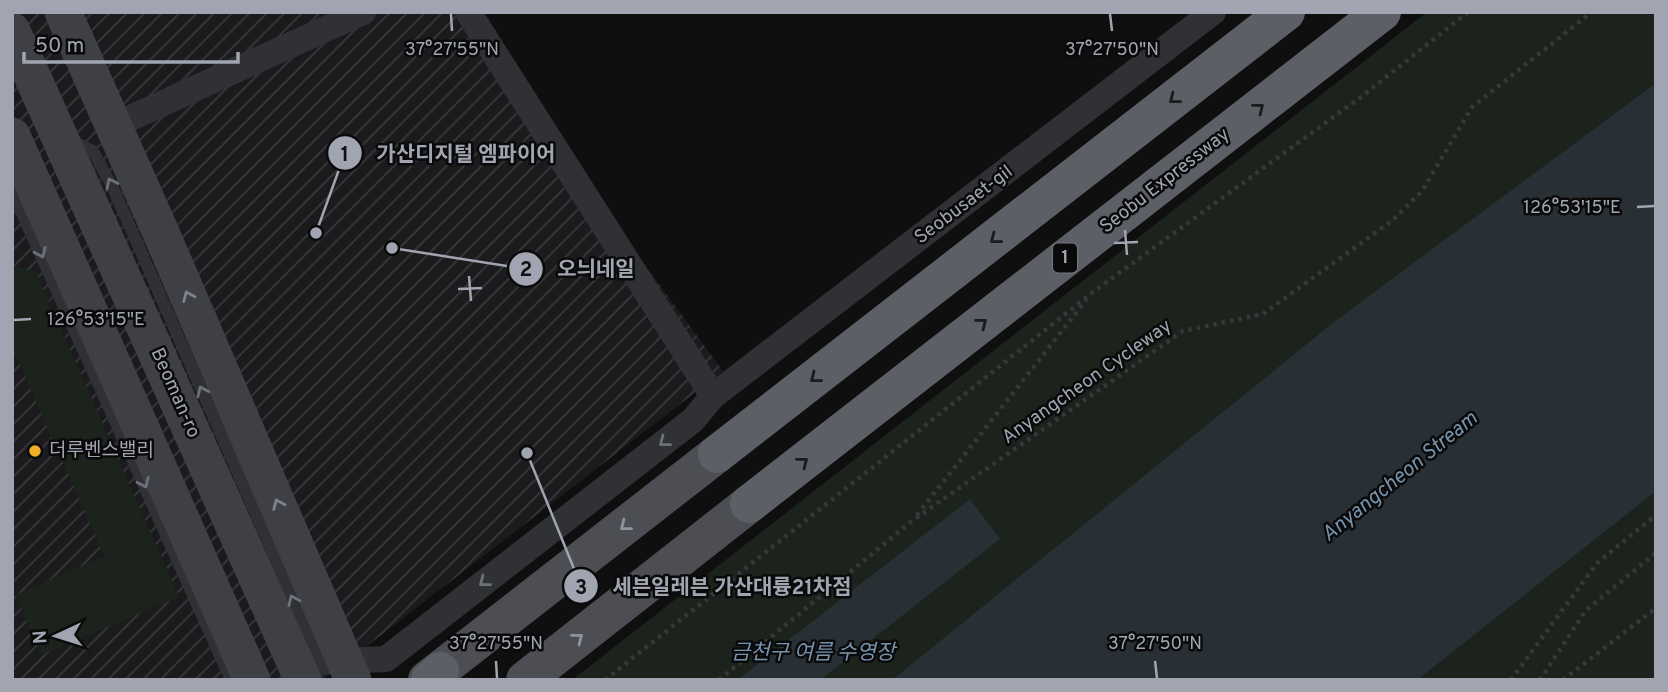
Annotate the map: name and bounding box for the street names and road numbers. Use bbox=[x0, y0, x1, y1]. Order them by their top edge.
street label: Seobu Expressway bbox=[1095, 123, 1235, 239]
street label: Seobusaet-gil bbox=[910, 160, 1018, 250]
road number: 1 bbox=[1053, 244, 1077, 272]
street label: Anyangcheon Cycleway bbox=[997, 314, 1177, 450]
street label: Beoman-ro bbox=[145, 344, 205, 442]

